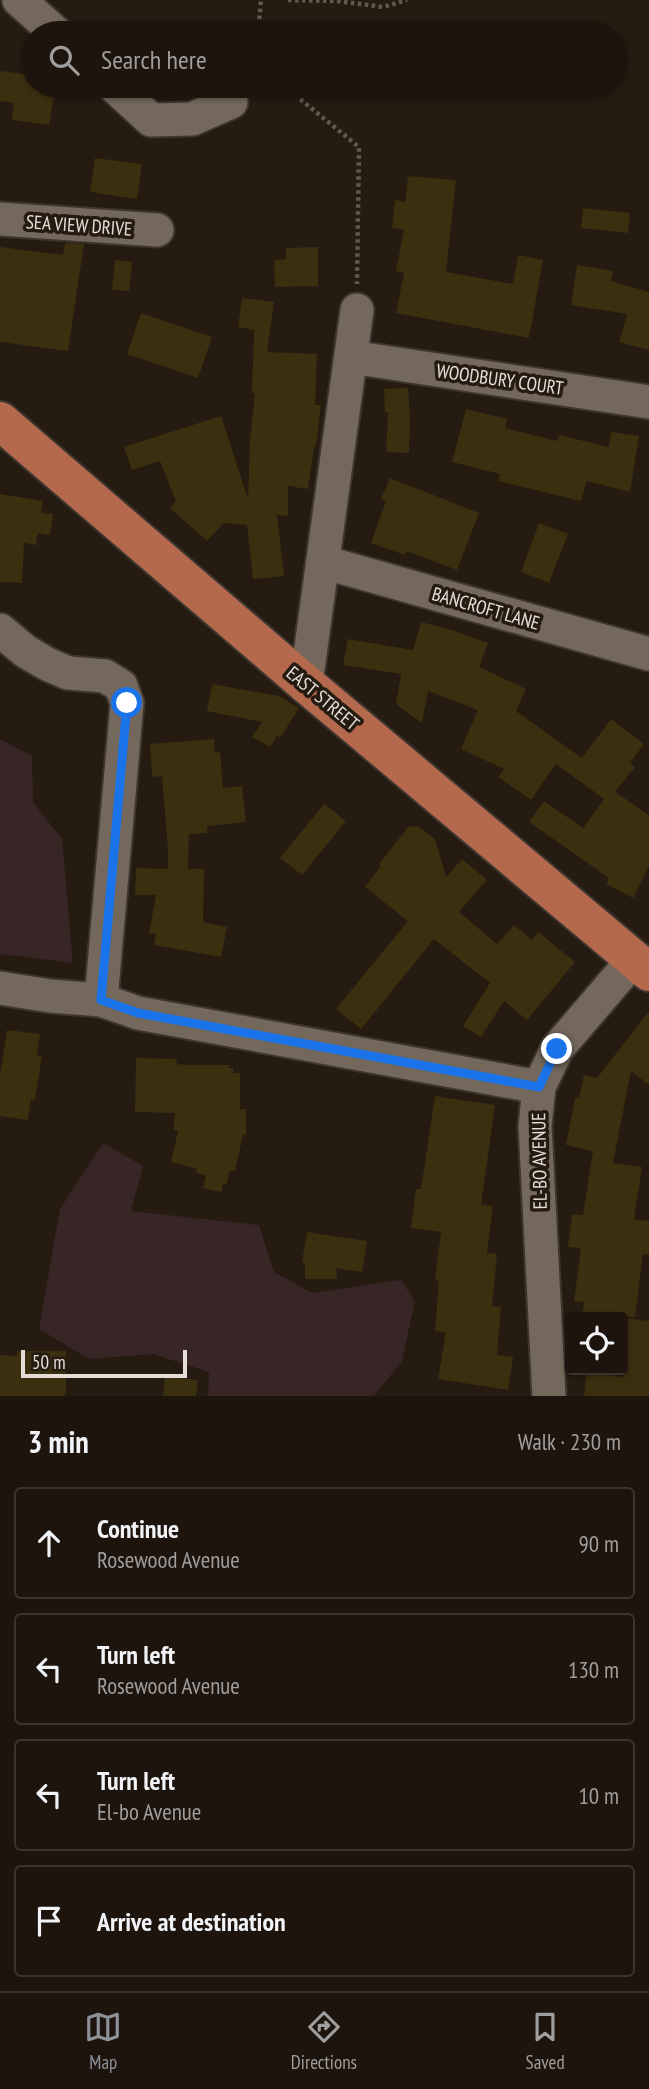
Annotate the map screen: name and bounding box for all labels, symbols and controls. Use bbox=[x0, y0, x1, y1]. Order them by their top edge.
search box bbox=[21, 21, 628, 98]
icon: search bbox=[45, 41, 83, 79]
text: Search here bbox=[101, 43, 207, 76]
street label: SEA VIEW DRIVE bbox=[25, 209, 133, 241]
street label: WOODBURY COURT bbox=[435, 358, 566, 400]
street label: BANCROFT LANE bbox=[429, 581, 543, 635]
street label: EAST STREET bbox=[282, 661, 365, 736]
route start bbox=[111, 687, 142, 718]
route end bbox=[541, 1033, 572, 1064]
street label: EL-BO AVENUE bbox=[526, 1112, 552, 1210]
map controls bbox=[565, 1312, 628, 1375]
button: locate bbox=[565, 1312, 628, 1375]
scale bar bbox=[21, 1347, 187, 1379]
text: 50 m bbox=[32, 1350, 66, 1374]
text: 3 min bbox=[28, 1422, 89, 1461]
text: Walk · 230 m bbox=[518, 1427, 621, 1456]
text: Continue bbox=[97, 1512, 179, 1545]
icon: ahead bbox=[30, 1524, 68, 1562]
text: 90 m bbox=[578, 1529, 619, 1558]
text: Rosewood Avenue bbox=[97, 1545, 240, 1574]
text: Turn left bbox=[97, 1638, 175, 1671]
icon: left bbox=[30, 1650, 68, 1688]
text: 130 m bbox=[568, 1655, 619, 1684]
text: Rosewood Avenue bbox=[97, 1671, 240, 1700]
text: Turn left bbox=[97, 1764, 175, 1797]
icon: left bbox=[30, 1776, 68, 1814]
text: 10 m bbox=[578, 1781, 619, 1810]
text: El-bo Avenue bbox=[97, 1797, 201, 1826]
icon: arrive bbox=[30, 1902, 68, 1940]
text: Arrive at destination bbox=[97, 1905, 286, 1938]
tab: Map bbox=[84, 2008, 122, 2074]
tab: Directions bbox=[291, 2008, 357, 2074]
tab: Saved bbox=[526, 2008, 565, 2074]

